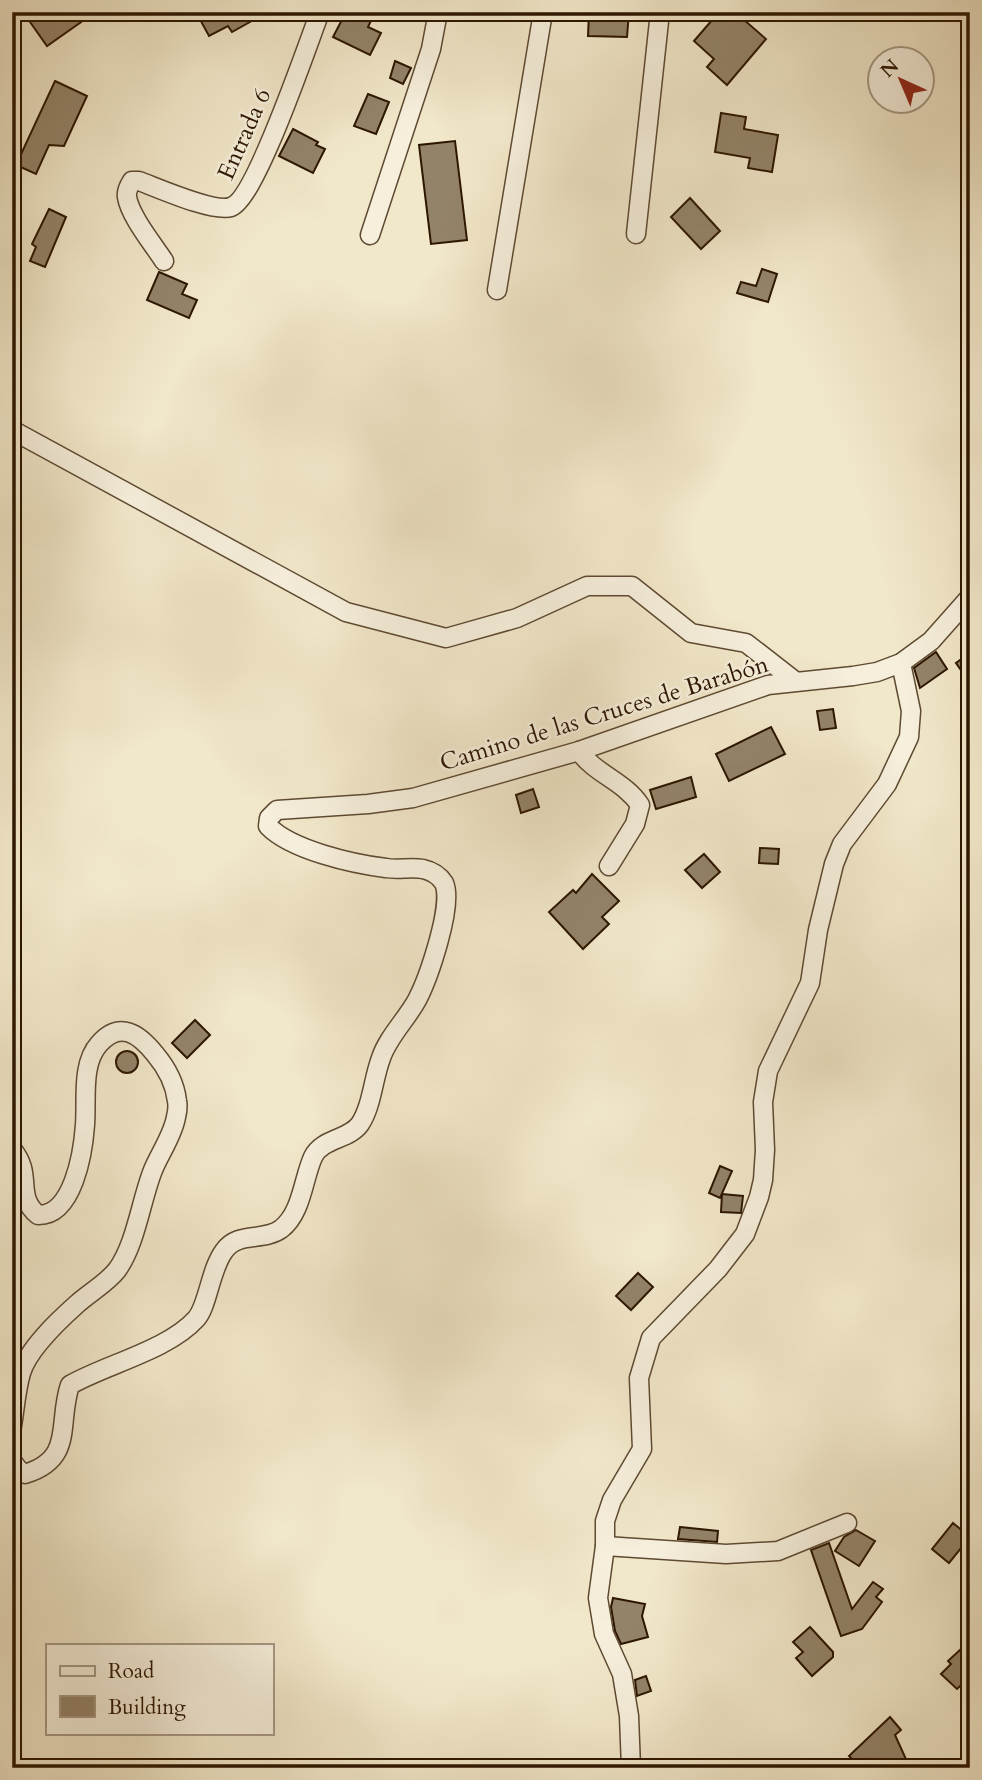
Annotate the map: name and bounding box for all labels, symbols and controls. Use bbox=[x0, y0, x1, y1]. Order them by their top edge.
north arrow bbox=[866, 46, 936, 116]
text: N bbox=[875, 53, 905, 84]
street label: Entrada 6 bbox=[210, 83, 279, 185]
street label: Camino de las Cruces de Barabón bbox=[436, 648, 773, 779]
legend bbox=[46, 1644, 273, 1734]
text: Road bbox=[108, 1657, 154, 1686]
text: Building bbox=[108, 1693, 186, 1722]

